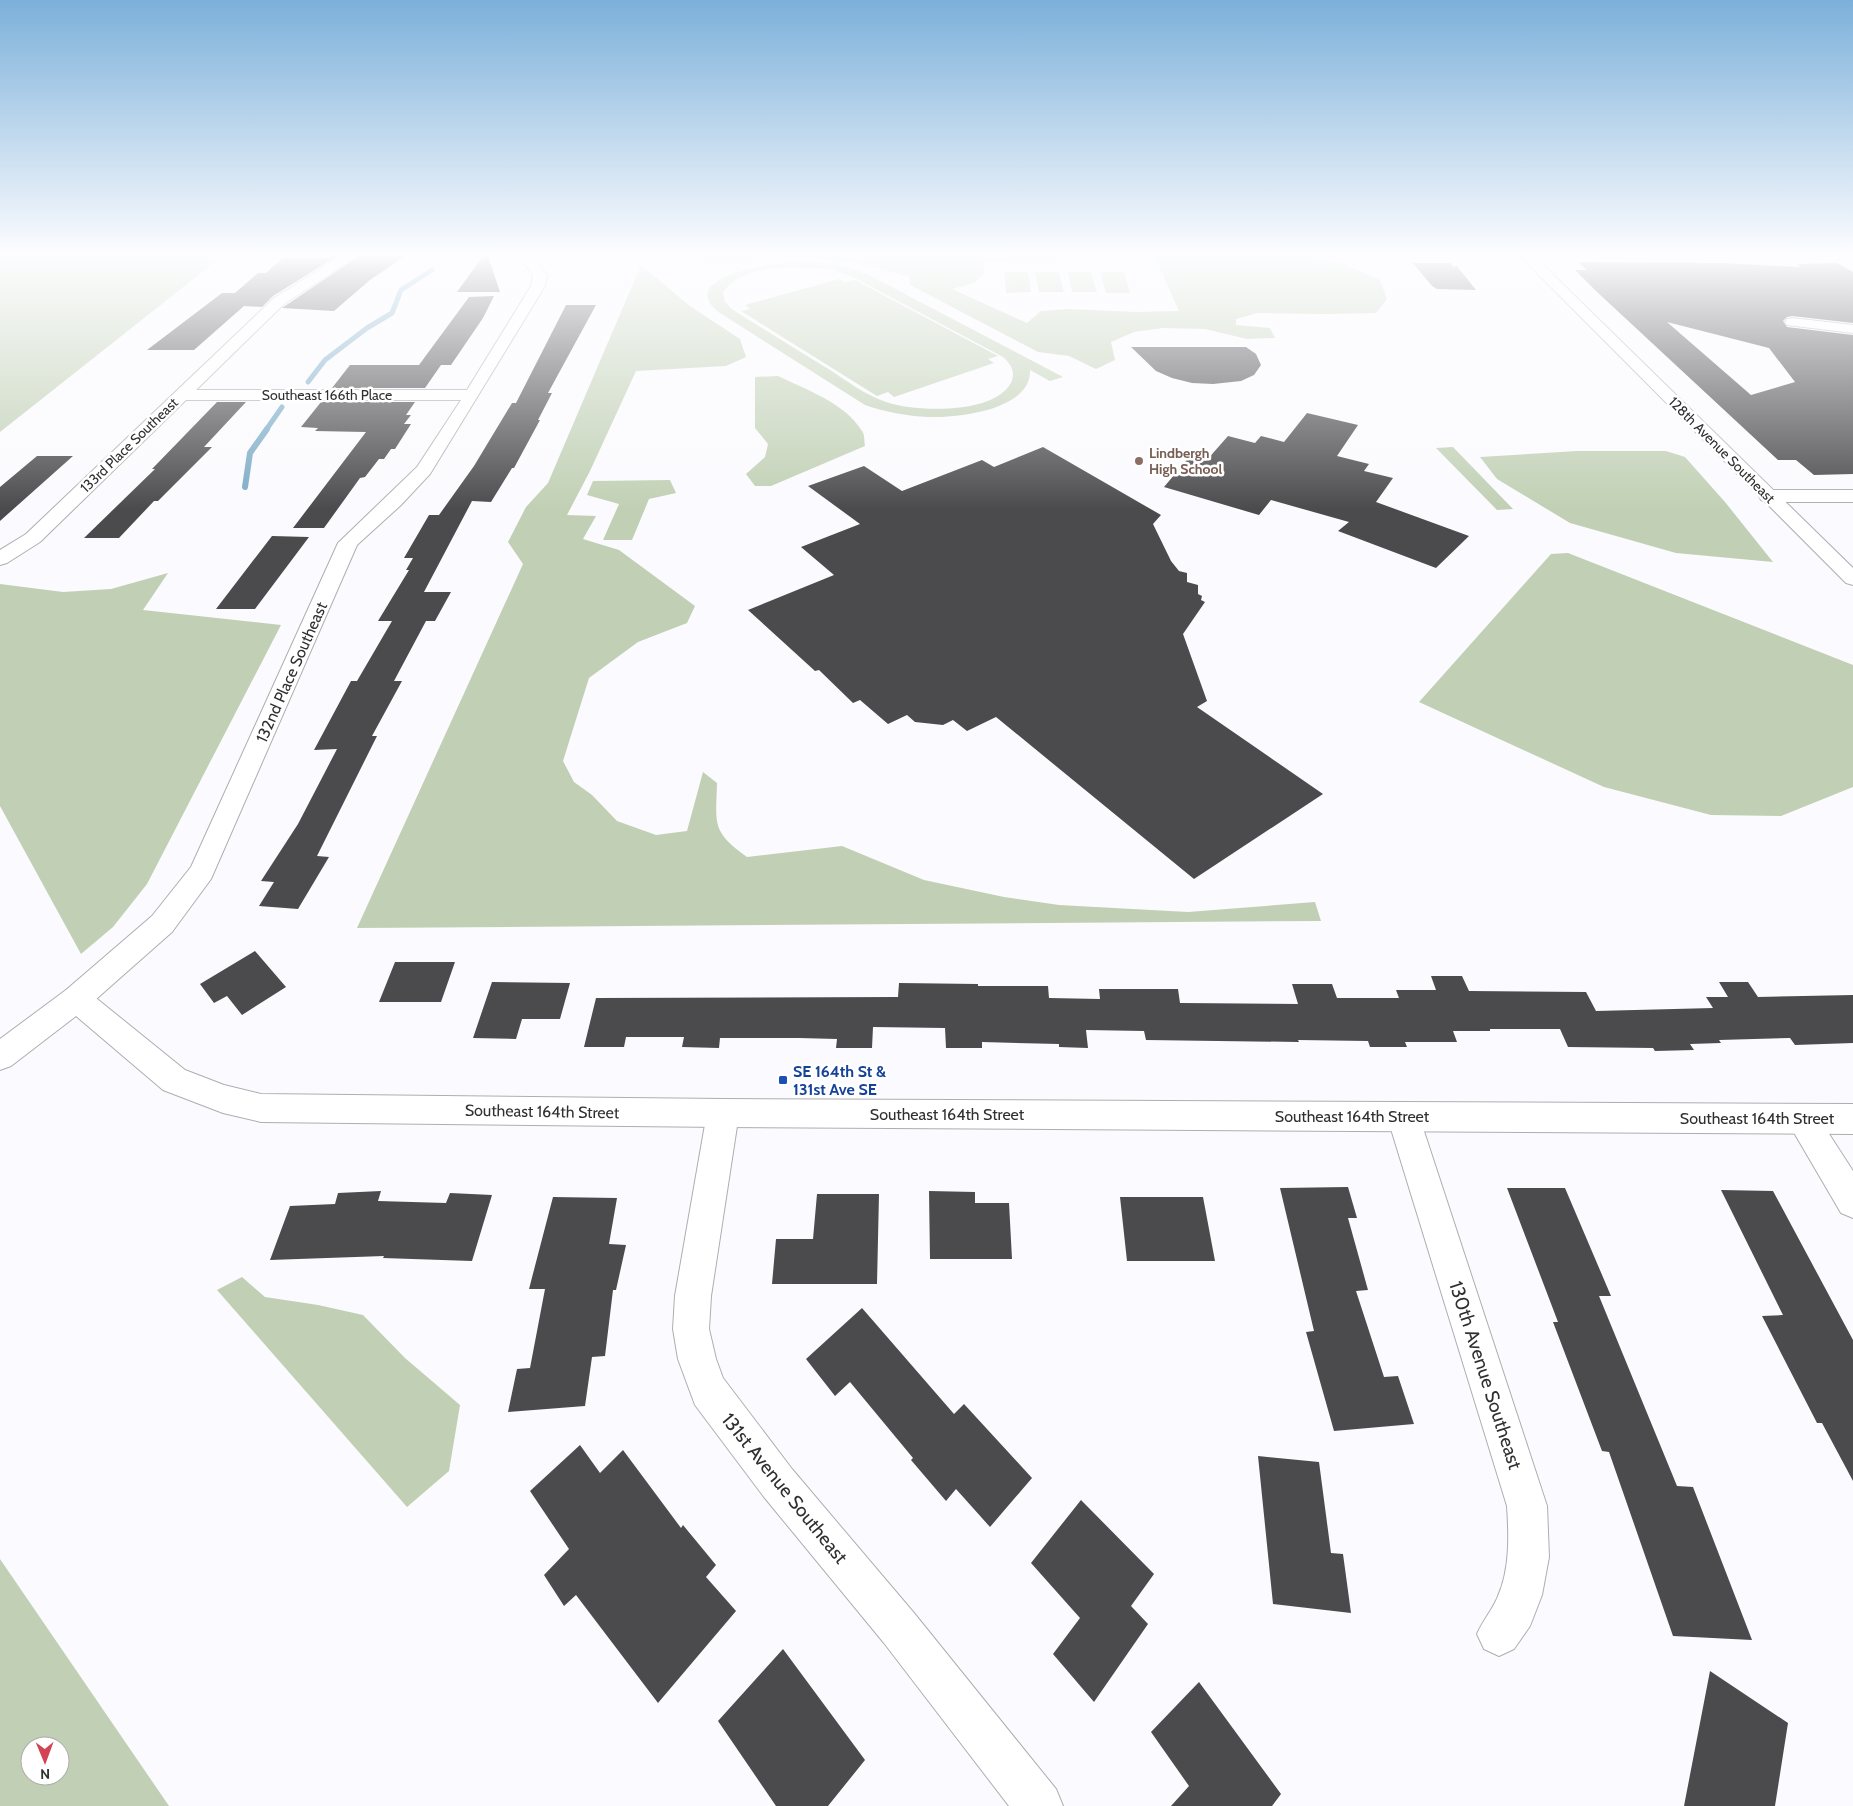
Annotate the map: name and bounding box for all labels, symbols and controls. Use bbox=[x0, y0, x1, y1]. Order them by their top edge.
street label: Southeast 166th Place bbox=[262, 386, 392, 404]
street label: 133rd Place Southeast bbox=[76, 393, 182, 496]
street label: 128th Avenue Southeast bbox=[1665, 393, 1779, 507]
place label: Lindbergh High School bbox=[1149, 444, 1222, 478]
marker: Lindbergh High School bbox=[1133, 455, 1145, 467]
street label: 132nd Place Southeast bbox=[252, 599, 331, 745]
place label: SE 164th St & 131st Ave SE bbox=[793, 1062, 886, 1099]
marker: SE 164th St & 131st Ave SE bbox=[777, 1074, 789, 1086]
street label: Southeast 164th Street bbox=[465, 1101, 620, 1122]
street label: Southeast 164th Street bbox=[870, 1105, 1025, 1124]
street label: Southeast 164th Street bbox=[1275, 1107, 1430, 1126]
street label: Southeast 164th Street bbox=[1680, 1109, 1835, 1128]
street label: 130th Avenue Southeast bbox=[1444, 1278, 1527, 1473]
street label: 131st Avenue Southeast bbox=[717, 1408, 853, 1569]
north arrow bbox=[20, 1736, 70, 1786]
text: N bbox=[40, 1765, 50, 1783]

